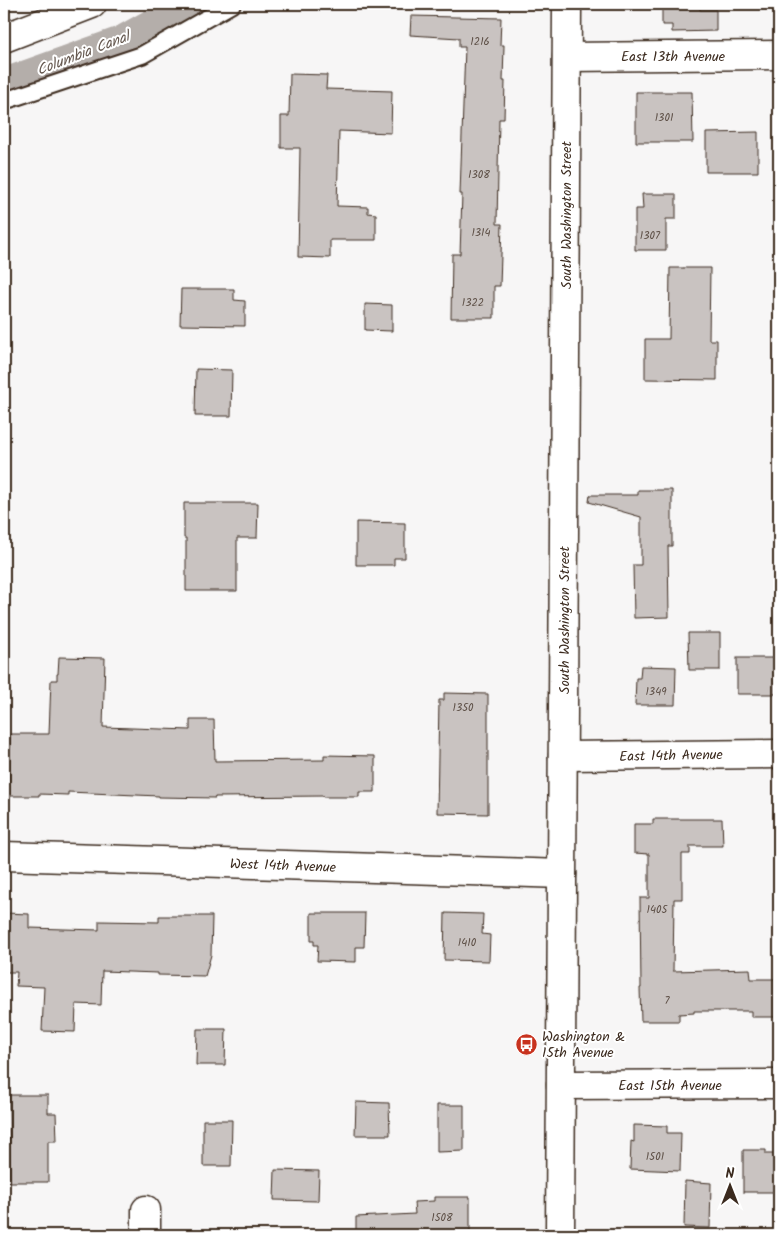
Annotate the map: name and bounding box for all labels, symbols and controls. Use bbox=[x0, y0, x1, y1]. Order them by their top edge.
water label: Columbia Canal bbox=[33, 24, 136, 83]
house number: 1216 bbox=[470, 33, 490, 51]
street label: East 13th Avenue bbox=[621, 46, 726, 68]
house number: 1301 bbox=[655, 109, 673, 127]
street label: South Washington Street bbox=[556, 141, 578, 289]
house number: 1308 bbox=[468, 166, 490, 184]
house number: 1314 bbox=[471, 224, 491, 242]
house number: 1307 bbox=[640, 227, 661, 245]
house number: 1322 bbox=[462, 294, 484, 312]
street label: South Washington Street bbox=[554, 546, 576, 694]
house number: 1349 bbox=[645, 683, 667, 701]
house number: 1350 bbox=[452, 699, 474, 717]
street label: East 14th Avenue bbox=[619, 744, 724, 768]
street label: West 14th Avenue bbox=[230, 853, 337, 879]
house number: 1405 bbox=[647, 901, 669, 919]
house number: 1410 bbox=[458, 934, 477, 952]
house number: 7 bbox=[664, 992, 670, 1010]
place label: Washington & 15th Avenue bbox=[542, 1026, 625, 1064]
bus stop icon: Washington & 15th Avenue bbox=[514, 1032, 538, 1056]
street label: East 15th Avenue bbox=[618, 1075, 722, 1097]
house number: 1501 bbox=[646, 1148, 664, 1166]
north arrow bbox=[706, 1162, 756, 1212]
text: N bbox=[726, 1163, 735, 1185]
house number: 1508 bbox=[431, 1209, 453, 1227]

